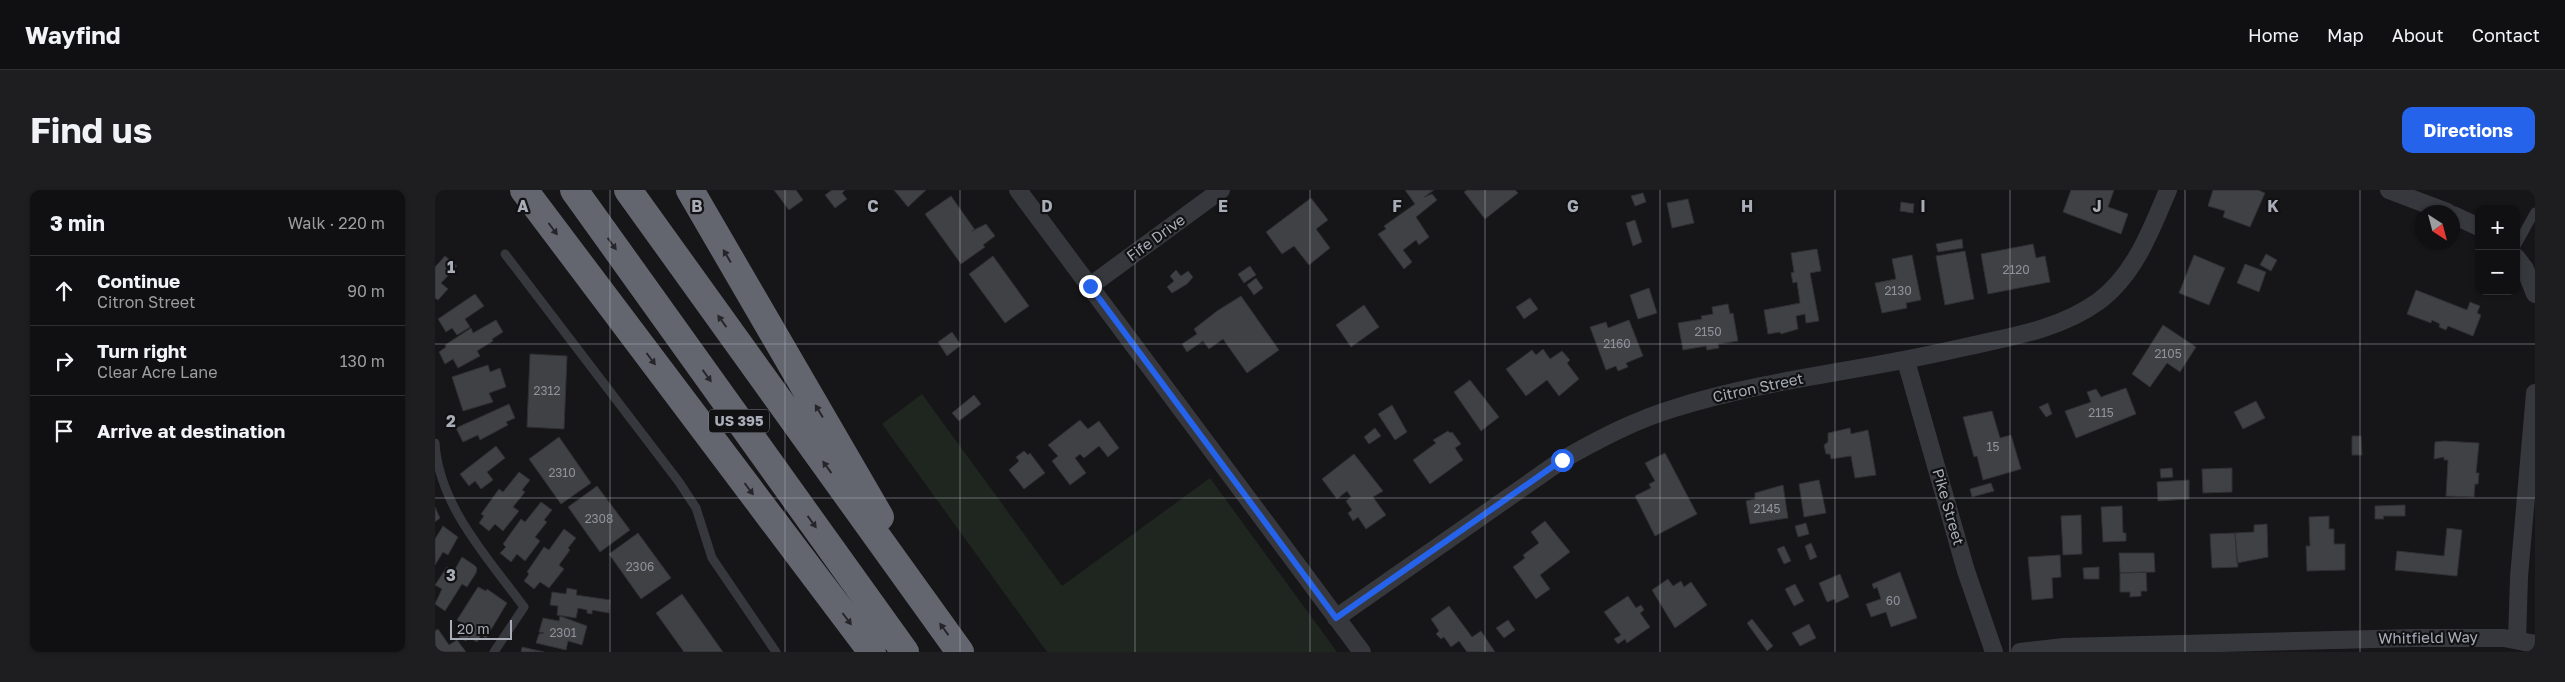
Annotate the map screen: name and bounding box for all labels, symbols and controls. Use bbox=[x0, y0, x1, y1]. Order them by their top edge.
text: Wayfind bbox=[25, 20, 121, 49]
text: Home bbox=[2248, 24, 2299, 46]
text: Map bbox=[2327, 24, 2364, 46]
text: About bbox=[2392, 24, 2444, 46]
text: Contact bbox=[2472, 24, 2540, 46]
button: Directions bbox=[2402, 107, 2535, 153]
text: Find us bbox=[30, 109, 152, 151]
text: A bbox=[517, 196, 529, 216]
text: B bbox=[691, 196, 703, 216]
text: C bbox=[867, 196, 879, 216]
text: D bbox=[1041, 196, 1053, 216]
text: E bbox=[1218, 196, 1228, 216]
text: F bbox=[1392, 196, 1402, 216]
text: G bbox=[1567, 196, 1579, 216]
text: H bbox=[1741, 196, 1753, 216]
text: I bbox=[1920, 196, 1926, 216]
text: J bbox=[2092, 196, 2102, 216]
text: K bbox=[2267, 196, 2279, 216]
north arrow bbox=[2415, 205, 2460, 250]
map controls bbox=[2475, 205, 2520, 295]
button: + bbox=[2475, 205, 2520, 250]
text: 3 min bbox=[50, 210, 105, 236]
street label: Fife Drive bbox=[1123, 210, 1188, 264]
text: Walk · 220 m bbox=[288, 213, 385, 233]
one-way arrow bbox=[548, 222, 559, 235]
one-way arrow bbox=[607, 237, 617, 251]
one-way arrow bbox=[723, 248, 731, 263]
button: − bbox=[2475, 250, 2520, 295]
text: 1 bbox=[447, 257, 455, 277]
house number: 2120 bbox=[2002, 262, 2030, 277]
text: Continue bbox=[97, 269, 180, 292]
route end bbox=[1079, 275, 1102, 298]
icon: ahead bbox=[50, 277, 78, 305]
text: 90 m bbox=[347, 281, 385, 301]
house number: 2130 bbox=[1884, 283, 1912, 298]
text: Citron Street bbox=[97, 292, 195, 312]
one-way arrow bbox=[717, 314, 727, 328]
house number: 2150 bbox=[1694, 324, 1722, 339]
house number: 2160 bbox=[1603, 336, 1631, 351]
text: Turn right bbox=[97, 339, 187, 362]
house number: 2105 bbox=[2154, 346, 2182, 361]
icon: right bbox=[50, 347, 78, 375]
text: 130 m bbox=[340, 351, 385, 371]
one-way arrow bbox=[646, 352, 656, 366]
text: Clear Acre Lane bbox=[97, 362, 217, 382]
one-way arrow bbox=[702, 369, 712, 383]
street label: Citron Street bbox=[1711, 369, 1805, 405]
house number: 2312 bbox=[534, 383, 560, 398]
one-way arrow bbox=[815, 404, 824, 417]
house number: 2115 bbox=[2088, 405, 2114, 420]
road number: US 395 bbox=[709, 410, 769, 432]
text: 2 bbox=[446, 411, 456, 431]
icon: arrive bbox=[50, 417, 78, 445]
text: Arrive at destination bbox=[97, 419, 285, 442]
house number: 15 bbox=[1987, 439, 1999, 454]
route start bbox=[1551, 449, 1574, 472]
one-way arrow bbox=[822, 460, 832, 474]
house number: 2310 bbox=[548, 465, 576, 480]
street label: Pike Street bbox=[1929, 466, 1968, 547]
one-way arrow bbox=[744, 482, 754, 496]
house number: 2145 bbox=[1753, 501, 1781, 516]
house number: 2308 bbox=[585, 511, 613, 526]
one-way arrow bbox=[807, 515, 817, 529]
house number: 2306 bbox=[626, 559, 654, 574]
text: 3 bbox=[446, 565, 456, 585]
house number: 60 bbox=[1886, 593, 1900, 608]
one-way arrow bbox=[841, 612, 852, 625]
scale bar bbox=[450, 617, 513, 640]
text: 20 m bbox=[457, 620, 490, 637]
one-way arrow bbox=[939, 622, 949, 636]
house number: 2301 bbox=[549, 625, 577, 640]
street label: Whitfield Way bbox=[2378, 627, 2479, 647]

